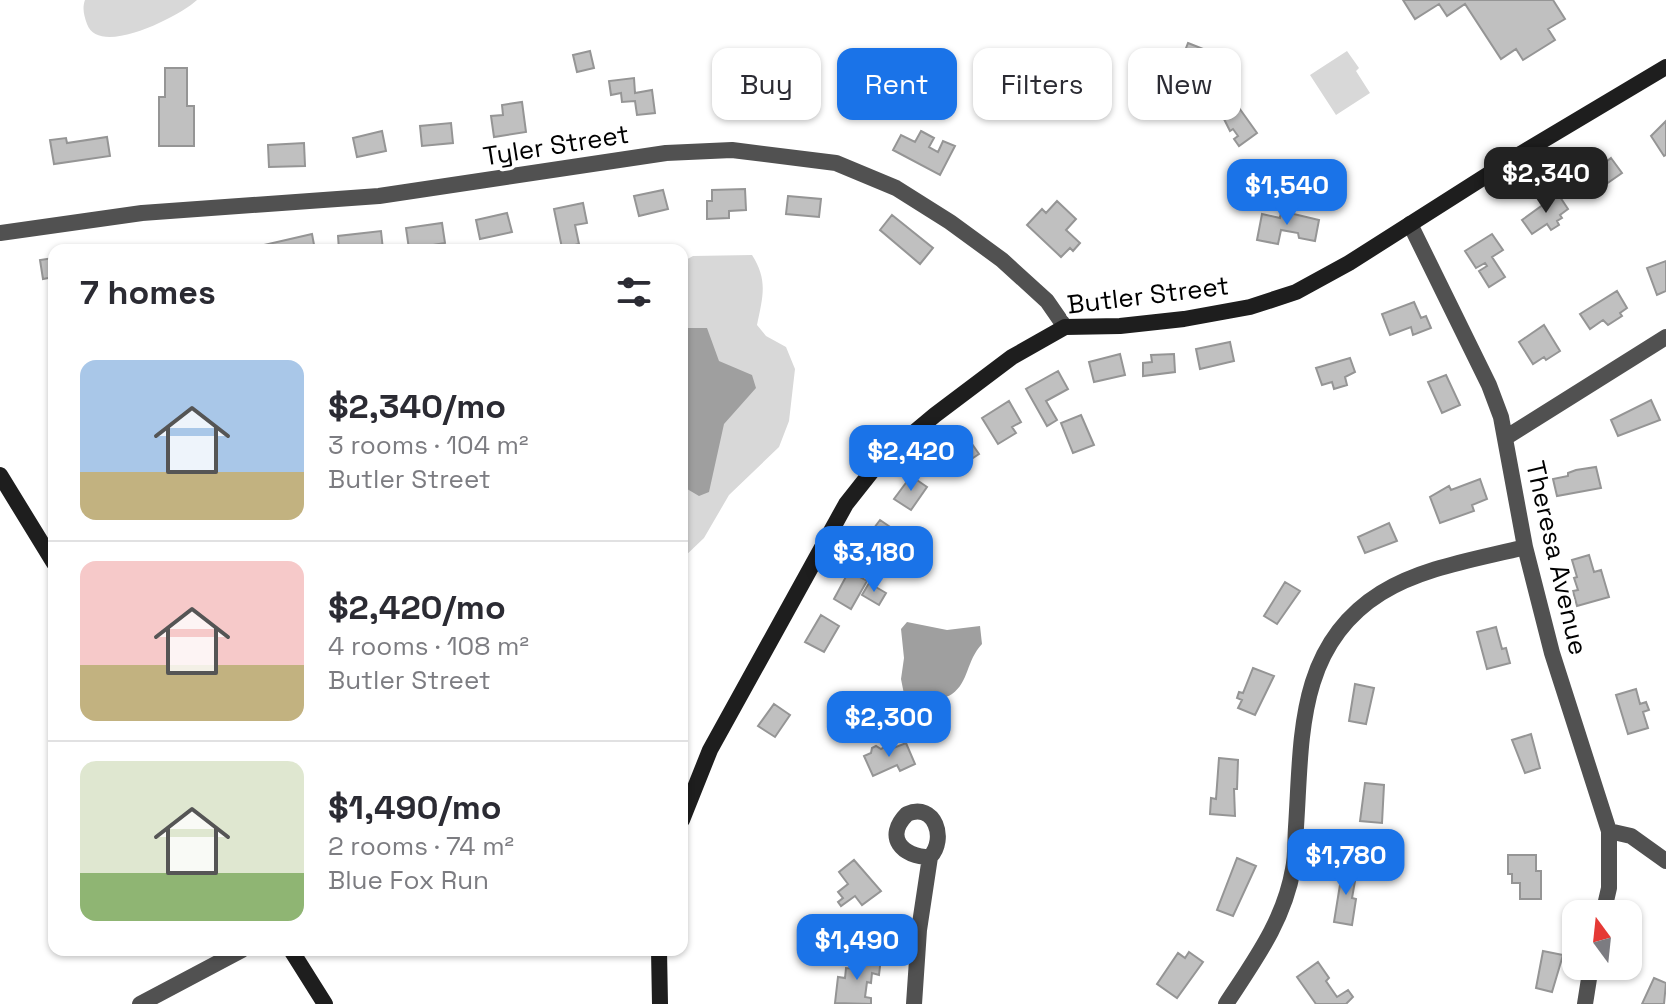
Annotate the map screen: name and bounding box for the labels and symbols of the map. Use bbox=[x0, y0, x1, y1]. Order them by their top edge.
street label: Tyler Street bbox=[481, 117, 631, 173]
pin: $2,340 bbox=[1481, 147, 1611, 215]
pin: $1,540 bbox=[1222, 159, 1352, 227]
street label: Butler Street bbox=[1065, 268, 1231, 322]
pin: $2,420 bbox=[846, 425, 976, 493]
street label: Theresa Avenue bbox=[1518, 458, 1596, 658]
pin: $3,180 bbox=[809, 526, 939, 594]
pin: $2,300 bbox=[824, 691, 954, 759]
pin: $1,780 bbox=[1281, 829, 1411, 897]
north arrow bbox=[1562, 900, 1642, 980]
pin: $1,490 bbox=[792, 914, 922, 982]

